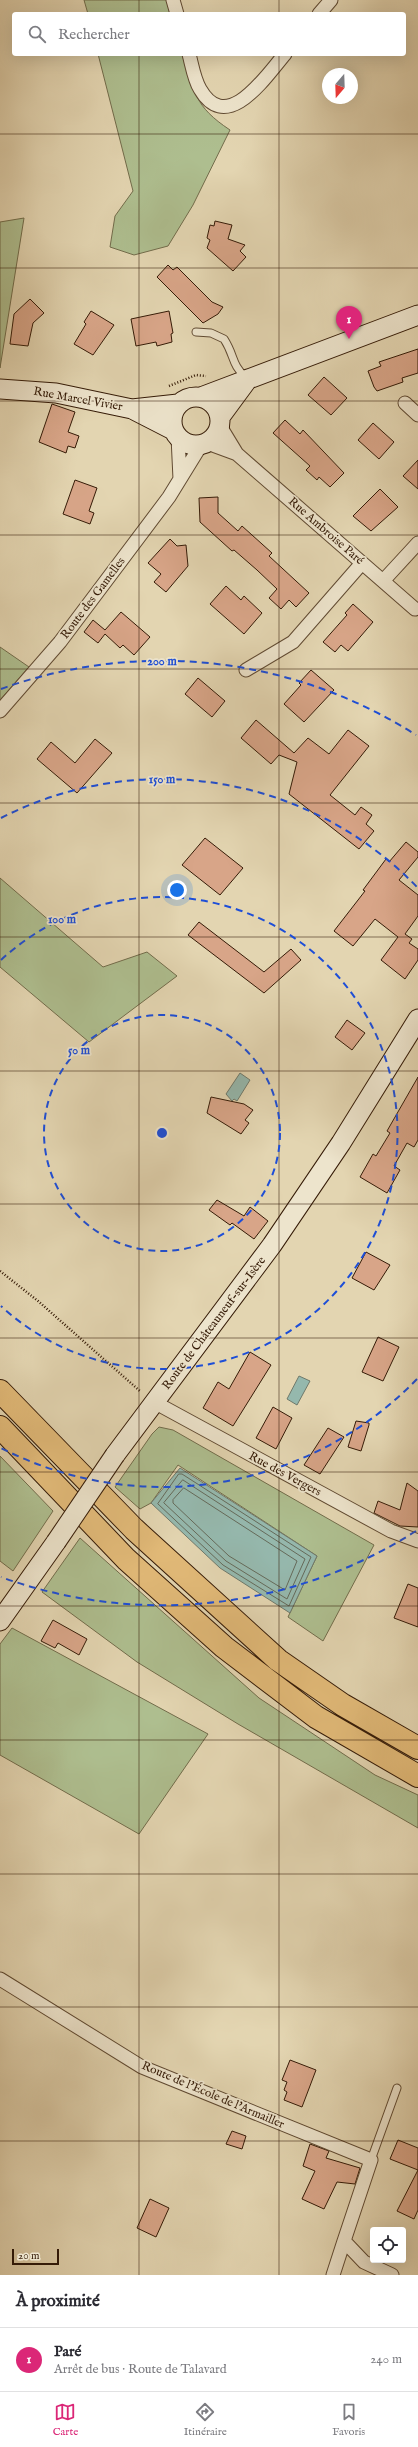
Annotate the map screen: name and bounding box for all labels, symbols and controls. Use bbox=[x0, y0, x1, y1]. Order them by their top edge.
search box bbox=[12, 12, 406, 56]
icon: search bbox=[26, 23, 48, 45]
text: Rechercher bbox=[58, 25, 130, 44]
north arrow bbox=[322, 68, 358, 104]
pin: 1 bbox=[336, 306, 362, 339]
street label: Rue Marcel Vivier bbox=[32, 384, 124, 414]
street label: Rue Ambroise Paré bbox=[285, 494, 367, 568]
street label: Route des Gamelles bbox=[57, 554, 129, 642]
text: 200 m bbox=[147, 654, 177, 669]
text: 150 m bbox=[149, 772, 176, 787]
your location bbox=[167, 880, 187, 900]
text: 100 m bbox=[48, 912, 77, 927]
text: 50 m bbox=[68, 1043, 91, 1058]
centre of rings bbox=[155, 1126, 169, 1140]
street label: Route de Châteauneuf-sur-Isère bbox=[159, 1253, 269, 1393]
street label: Rue des Vergers bbox=[246, 1449, 324, 1499]
street label: Route de l'École de l'Armailler bbox=[139, 2057, 288, 2132]
map controls bbox=[370, 2227, 406, 2263]
button: locate bbox=[370, 2227, 406, 2263]
scale bar bbox=[12, 2247, 59, 2266]
text: 20 m bbox=[18, 2249, 39, 2263]
text: À proximité bbox=[16, 2291, 100, 2312]
text: Paré bbox=[54, 2342, 81, 2361]
text: 1 bbox=[27, 2351, 31, 2368]
text: 240 m bbox=[370, 2351, 402, 2368]
text: Arrêt de bus · Route de Talavard bbox=[54, 2361, 227, 2378]
tab: Carte bbox=[53, 2401, 78, 2439]
tab: Itinéraire bbox=[184, 2401, 227, 2439]
tab: Favoris bbox=[332, 2401, 365, 2439]

